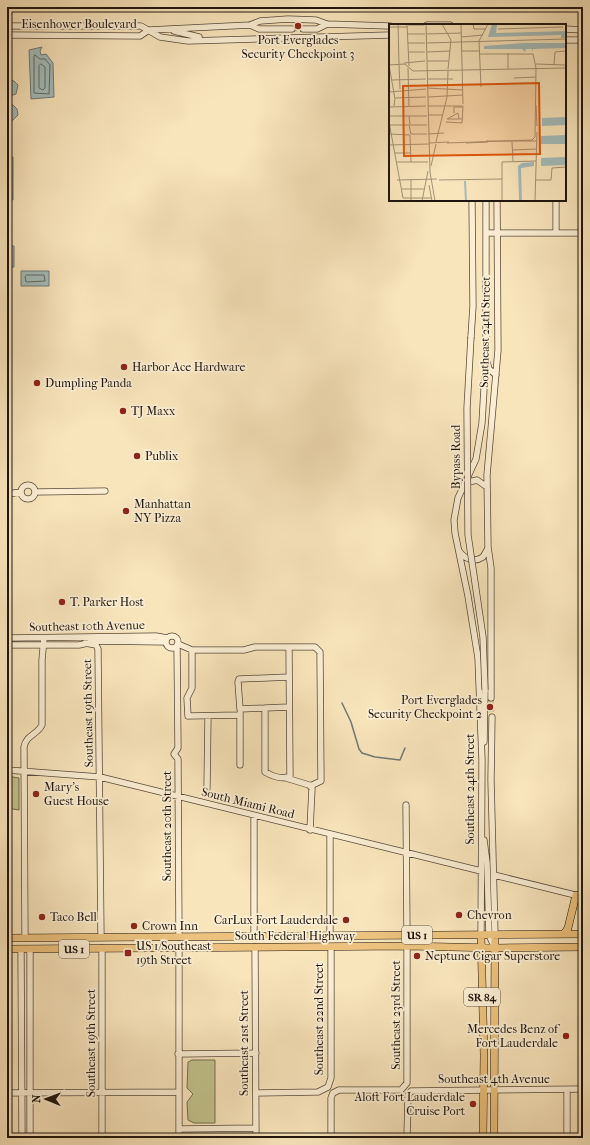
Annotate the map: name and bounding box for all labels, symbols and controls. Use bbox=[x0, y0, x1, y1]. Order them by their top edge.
street label: Eisenhower Boulevard bbox=[21, 17, 137, 31]
marker: Port Everglades Security Checkpoint 3 bbox=[293, 21, 303, 31]
inset map bbox=[389, 24, 566, 201]
place label: Port Everglades Security Checkpoint 3 bbox=[242, 33, 355, 61]
street label: Southeast 24th Street bbox=[477, 276, 493, 388]
place label: Harbor Ace Hardware bbox=[132, 360, 246, 374]
marker: Harbor Ace Hardware bbox=[119, 362, 129, 372]
place label: Dumpling Panda bbox=[45, 376, 132, 390]
marker: Dumpling Panda bbox=[32, 378, 42, 388]
place label: TJ Maxx bbox=[131, 404, 176, 418]
marker: TJ Maxx bbox=[118, 406, 128, 416]
street label: Bypass Road bbox=[449, 424, 463, 489]
place label: Publix bbox=[145, 449, 179, 463]
marker: Publix bbox=[132, 451, 142, 461]
place label: Manhattan NY Pizza bbox=[134, 497, 191, 525]
marker: Manhattan NY Pizza bbox=[121, 506, 131, 516]
place label: T. Parker Host bbox=[70, 595, 145, 609]
marker: T. Parker Host bbox=[57, 597, 67, 607]
street label: Southeast 10th Avenue bbox=[29, 618, 145, 634]
street label: Southeast 19th Street bbox=[80, 658, 96, 767]
place label: Port Everglades Security Checkpoint 2 bbox=[368, 693, 483, 721]
marker: Port Everglades Security Checkpoint 2 bbox=[485, 702, 495, 712]
street label: Southeast 24th Street bbox=[463, 733, 477, 845]
street label: Southeast 20th Street bbox=[160, 770, 174, 881]
place label: Mary's Guest House bbox=[44, 780, 109, 808]
street label: South Miami Road bbox=[200, 785, 296, 821]
marker: Mary's Guest House bbox=[31, 789, 41, 799]
place label: Chevron bbox=[467, 908, 512, 922]
place label: Taco Bell bbox=[50, 910, 98, 924]
marker: Chevron bbox=[454, 910, 464, 920]
marker: Taco Bell bbox=[37, 912, 47, 922]
place label: CarLux Fort Lauderdale bbox=[214, 913, 338, 927]
marker: CarLux Fort Lauderdale bbox=[341, 915, 351, 925]
place label: Crown Inn bbox=[142, 919, 198, 933]
marker: Crown Inn bbox=[129, 921, 139, 931]
road number: US 1 bbox=[402, 926, 432, 944]
street label: South Federal Highway bbox=[235, 929, 356, 943]
place label: US 1/Southeast 19th Street bbox=[136, 939, 212, 967]
road number: US 1 bbox=[59, 940, 89, 958]
marker: US 1/Southeast 19th Street bbox=[123, 948, 133, 958]
place label: Neptune Cigar Superstore bbox=[425, 949, 560, 963]
marker: Neptune Cigar Superstore bbox=[412, 951, 422, 961]
street label: Southeast 23rd Street bbox=[389, 960, 403, 1070]
street label: Southeast 22nd Street bbox=[312, 962, 326, 1075]
street label: Southeast 19th Street bbox=[84, 988, 98, 1097]
road number: SR 84 bbox=[464, 988, 500, 1006]
street label: Southeast 21st Street bbox=[237, 989, 251, 1096]
place label: Mercedes Benz of Fort Lauderdale bbox=[467, 1022, 561, 1050]
marker: Mercedes Benz of Fort Lauderdale bbox=[561, 1031, 571, 1041]
street label: Southeast 4th Avenue bbox=[438, 1072, 550, 1086]
north arrow bbox=[26, 1079, 66, 1119]
place label: Aloft Fort Lauderdale Cruise Port bbox=[354, 1090, 466, 1118]
text: N bbox=[30, 1094, 43, 1103]
marker: Aloft Fort Lauderdale Cruise Port bbox=[468, 1099, 478, 1109]

